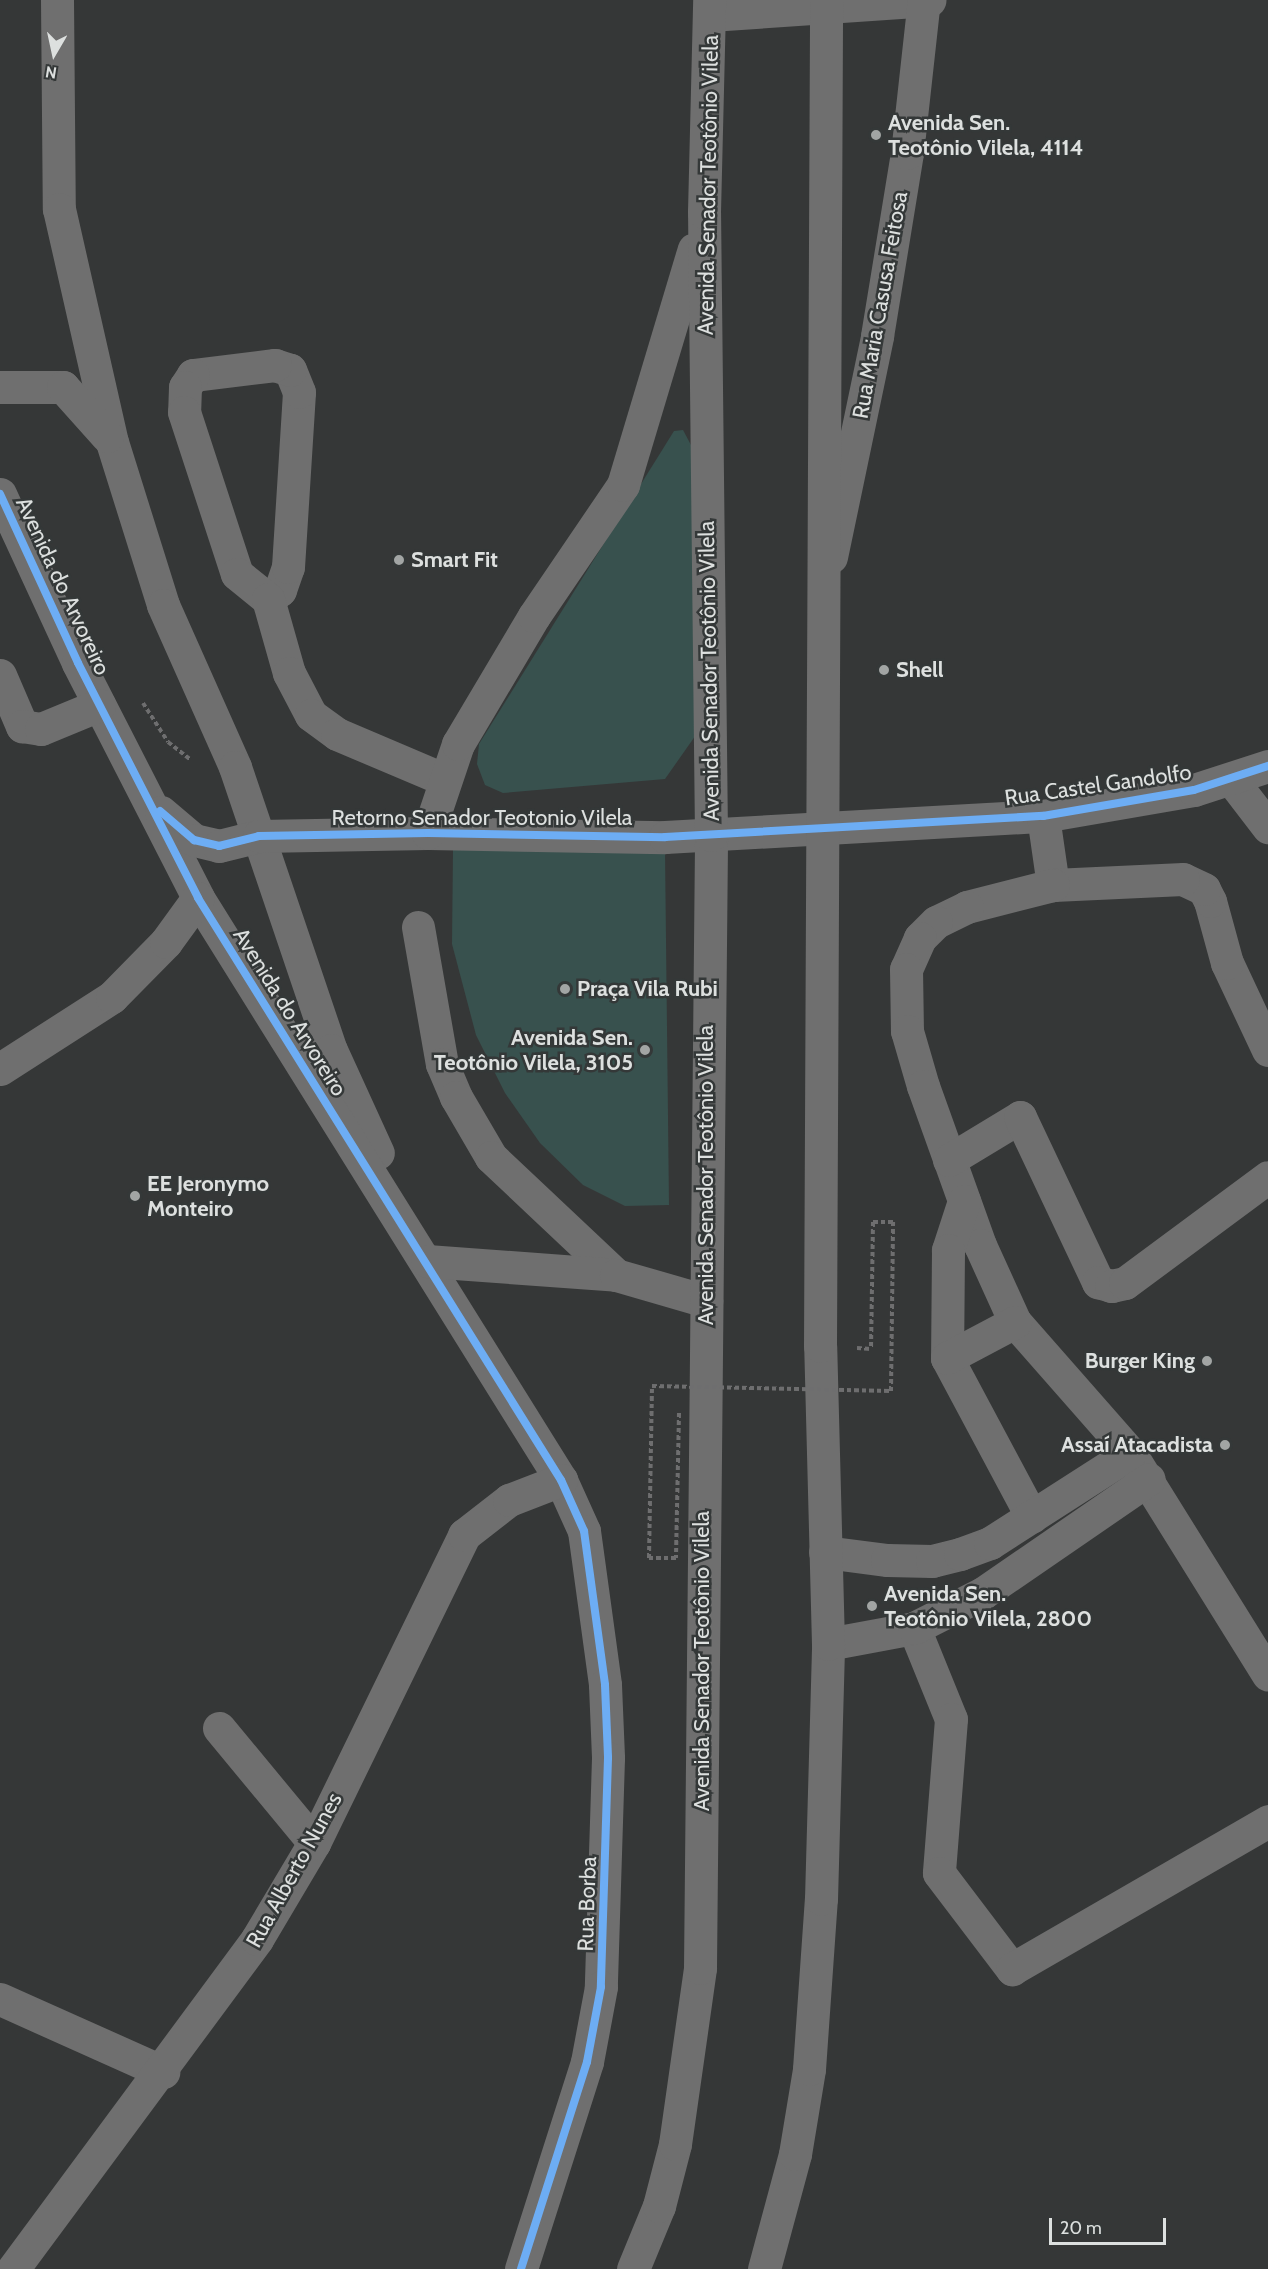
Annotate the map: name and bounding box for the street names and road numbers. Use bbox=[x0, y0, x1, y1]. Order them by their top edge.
street label: Avenida Senador Teotônio Vilela bbox=[692, 35, 724, 335]
street label: Rua Maria Casusa Feitosa bbox=[847, 189, 913, 421]
street label: Avenida do Arvoreiro bbox=[10, 493, 116, 679]
street label: Avenida Senador Teotônio Vilela bbox=[693, 521, 725, 821]
street label: Rua Castel Gandolfo bbox=[1003, 759, 1193, 811]
street label: Retorno Senador Teotonio Vilela bbox=[332, 805, 632, 831]
street label: Avenida do Arvoreiro bbox=[228, 923, 352, 1101]
street label: Avenida Senador Teotônio Vilela bbox=[693, 1025, 719, 1325]
street label: Avenida Senador Teotônio Vilela bbox=[689, 1511, 715, 1811]
street label: Rua Alberto Nunes bbox=[241, 1788, 347, 1952]
street label: Rua Borba bbox=[572, 1856, 602, 1952]

